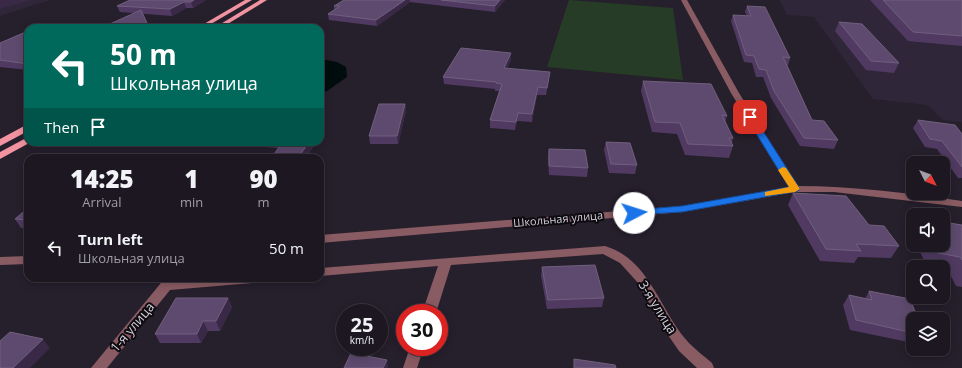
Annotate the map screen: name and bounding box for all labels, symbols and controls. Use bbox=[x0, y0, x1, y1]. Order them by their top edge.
text: 50 m bbox=[110, 35, 177, 73]
icon: left bbox=[44, 40, 96, 92]
text: Школьная улица bbox=[110, 71, 258, 95]
pin bbox=[733, 100, 767, 134]
icon: arrive bbox=[739, 106, 761, 128]
icon: arrive bbox=[87, 116, 109, 138]
text: Then bbox=[44, 117, 79, 137]
north arrow bbox=[906, 156, 950, 200]
map controls bbox=[906, 156, 950, 356]
text: 14:25 bbox=[70, 162, 134, 195]
text: 1 bbox=[184, 162, 199, 195]
text: 90 bbox=[250, 162, 278, 195]
position arrow bbox=[613, 192, 655, 234]
text: Arrival bbox=[82, 193, 122, 211]
text: min bbox=[180, 193, 203, 211]
text: m bbox=[258, 193, 270, 211]
street label: Школьная улица bbox=[512, 207, 604, 230]
button: sound bbox=[906, 208, 950, 252]
text: Turn left bbox=[78, 229, 143, 249]
icon: left bbox=[44, 237, 66, 259]
text: 50 m bbox=[269, 238, 304, 258]
text: Школьная улица bbox=[78, 249, 185, 267]
button: search bbox=[906, 260, 950, 304]
street label: 3-я улица bbox=[635, 277, 681, 337]
street label: 1-я улица bbox=[106, 298, 158, 356]
speed limit sign: 30 bbox=[396, 304, 448, 356]
text: 25 bbox=[351, 311, 373, 338]
button: layers bbox=[906, 312, 950, 356]
text: km/h bbox=[350, 333, 374, 347]

